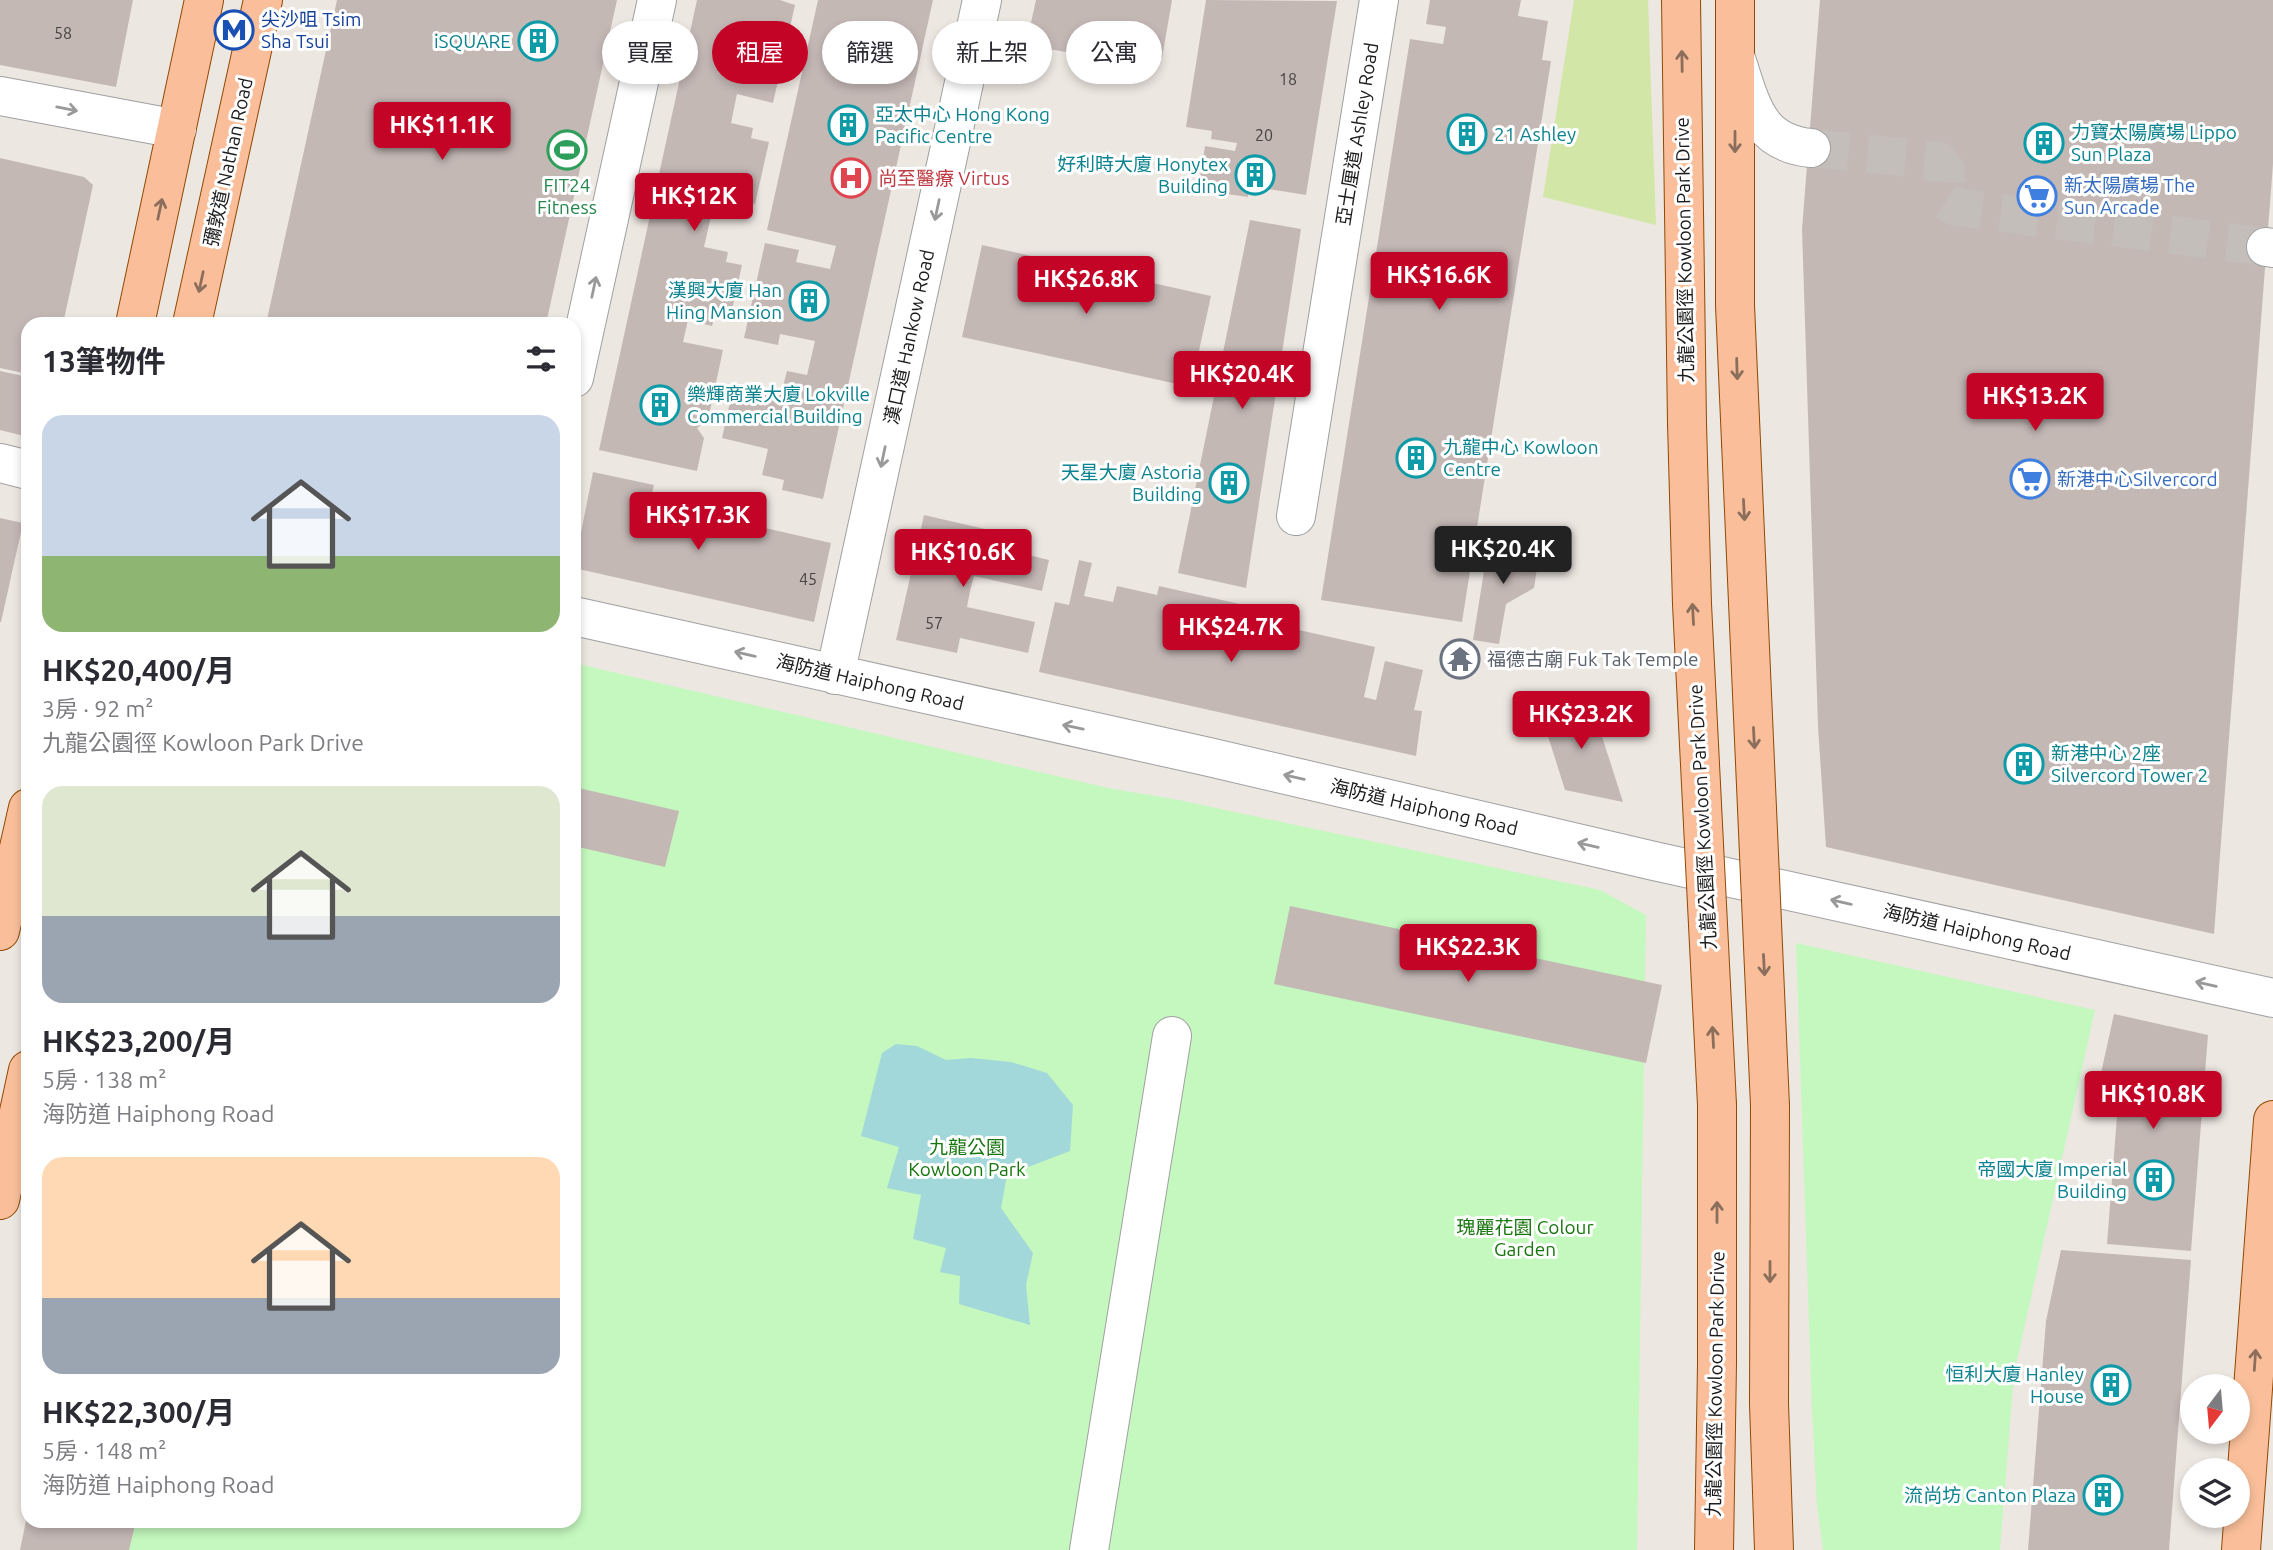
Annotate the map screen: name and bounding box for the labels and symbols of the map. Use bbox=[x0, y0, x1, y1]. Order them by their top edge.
place label: 尖沙咀 Tsim Sha Tsui bbox=[261, 8, 361, 52]
metro station icon: 尖沙咀 Tsim Sha Tsui bbox=[213, 9, 255, 51]
building icon: iSQUARE bbox=[517, 20, 559, 62]
house number: 58 bbox=[54, 24, 72, 42]
place label: iSQUARE bbox=[434, 30, 511, 52]
street label: 亞士厘道 Ashley Road bbox=[1332, 41, 1382, 227]
one-way arrow bbox=[1675, 50, 1689, 73]
house number: 18 bbox=[1279, 70, 1297, 88]
street label: 彌敦道 Nathan Road bbox=[199, 76, 257, 248]
pin: HK$11.1K bbox=[370, 102, 514, 162]
one-way arrow bbox=[55, 103, 78, 117]
place label: 亞太中心 Hong Kong Pacific Centre bbox=[875, 103, 1050, 147]
building icon: 亞太中心 Hong Kong Pacific Centre bbox=[827, 104, 869, 146]
building icon: 21 Ashley bbox=[1446, 113, 1488, 155]
street label: 九龍公園徑 Kowloon Park Drive bbox=[1671, 117, 1697, 383]
place label: 力寶太陽廣場 Lippo Sun Plaza bbox=[2071, 121, 2237, 165]
building icon: 力寶太陽廣場 Lippo Sun Plaza bbox=[2023, 122, 2065, 164]
place label: 21 Ashley bbox=[1494, 123, 1576, 145]
house number: 20 bbox=[1255, 126, 1273, 144]
sports icon: FIT24 Fitness bbox=[546, 129, 588, 171]
one-way arrow bbox=[1728, 130, 1742, 153]
place label: 好利時大廈 Honytex Building bbox=[1057, 153, 1228, 197]
building icon: 好利時大廈 Honytex Building bbox=[1234, 154, 1276, 196]
hospital icon: 尚至醫療 Virtus bbox=[830, 157, 872, 199]
place label: 尚至醫療 Virtus bbox=[878, 167, 1009, 189]
place label: FIT24 Fitness bbox=[537, 174, 597, 218]
pin: HK$12K bbox=[637, 174, 751, 233]
place label: 新太陽廣場 The Sun Arcade bbox=[2064, 174, 2195, 218]
supermarket icon: 新太陽廣場 The Sun Arcade bbox=[2016, 175, 2058, 217]
one-way arrow bbox=[153, 198, 167, 221]
one-way arrow bbox=[929, 198, 943, 221]
street label: 漢口道 Hankow Road bbox=[880, 247, 938, 427]
pin: HK$16.6K bbox=[1367, 252, 1511, 312]
pin: HK$26.8K bbox=[1014, 256, 1158, 316]
one-way arrow bbox=[194, 270, 208, 293]
one-way arrow bbox=[587, 276, 601, 299]
place label: 漢興大廈 Han Hing Mansion bbox=[666, 279, 782, 323]
building icon: 漢興大廈 Han Hing Mansion bbox=[788, 280, 830, 322]
pin: HK$20.4K bbox=[1170, 352, 1314, 411]
one-way arrow bbox=[1731, 357, 1744, 380]
pin: HK$13.2K bbox=[1963, 374, 2107, 433]
place label: 樂輝商業大廈 Lokville Commercial Building bbox=[687, 383, 870, 427]
building icon: 樂輝商業大廈 Lokville Commercial Building bbox=[639, 384, 681, 426]
place label: 九龍中心 Kowloon Centre bbox=[1443, 436, 1599, 480]
building icon: 九龍中心 Kowloon Centre bbox=[1395, 437, 1437, 479]
one-way arrow bbox=[876, 445, 889, 468]
supermarket icon: 新港中心Silvercord bbox=[2009, 458, 2051, 500]
place label: 天星大廈 Astoria Building bbox=[1061, 461, 1202, 505]
building icon: 天星大廈 Astoria Building bbox=[1208, 462, 1250, 504]
place label: 新港中心Silvercord bbox=[2057, 468, 2218, 490]
pin: HK$17.3K bbox=[626, 492, 770, 552]
one-way arrow bbox=[1737, 499, 1750, 522]
pin: HK$20.4K bbox=[1431, 526, 1575, 586]
pin: HK$10.6K bbox=[891, 530, 1035, 589]
house number: 45 bbox=[799, 570, 817, 588]
one-way arrow bbox=[1686, 603, 1699, 626]
pin: HK$24.7K bbox=[1159, 604, 1303, 664]
house number: 57 bbox=[925, 614, 943, 632]
temple icon: 福德古廟 Fuk Tak Temple bbox=[1439, 638, 1481, 680]
one-way arrow bbox=[734, 647, 757, 661]
place label: 福德古廟 Fuk Tak Temple bbox=[1487, 648, 1699, 670]
street label: 海防道 Haiphong Road bbox=[774, 650, 966, 714]
street label: 九龍公園徑 Kowloon Park Drive bbox=[1684, 684, 1720, 950]
pin: HK$23.2K bbox=[1509, 692, 1653, 751]
one-way arrow bbox=[1062, 720, 1084, 733]
one-way arrow bbox=[1747, 726, 1760, 749]
place label: 新港中心 2座 Silvercord Tower 2 bbox=[2051, 742, 2208, 786]
building icon: 新港中心 2座 Silvercord Tower 2 bbox=[2003, 743, 2045, 785]
one-way arrow bbox=[1283, 770, 1306, 783]
street label: 海防道 Haiphong Road bbox=[1328, 775, 1520, 839]
one-way arrow bbox=[1577, 838, 1600, 852]
one-way arrow bbox=[1830, 894, 1853, 908]
street label: 海防道 Haiphong Road bbox=[1881, 900, 2073, 964]
pin: HK$22.3K bbox=[1396, 925, 1540, 984]
one-way arrow bbox=[1757, 953, 1770, 976]
one-way arrow bbox=[2195, 976, 2218, 990]
one-way arrow bbox=[1707, 1026, 1720, 1049]
pin: HK$10.8K bbox=[2081, 1072, 2225, 1131]
park label: 九龍公園 Kowloon Park bbox=[908, 1136, 1026, 1180]
place label: 帝國大廈 Imperial Building bbox=[1977, 1158, 2127, 1202]
building icon: 帝國大廈 Imperial Building bbox=[2133, 1159, 2175, 1201]
one-way arrow bbox=[1710, 1201, 1724, 1224]
park label: 瑰麗花園 Colour Garden bbox=[1456, 1216, 1594, 1260]
street label: 九龍公園徑 Kowloon Park Drive bbox=[1702, 1251, 1728, 1517]
one-way arrow bbox=[1763, 1261, 1777, 1284]
one-way arrow bbox=[2249, 1349, 2262, 1372]
place label: 恒利大廈 Hanley House bbox=[1945, 1363, 2084, 1407]
building icon: 恒利大廈 Hanley House bbox=[2090, 1364, 2132, 1406]
north arrow bbox=[2180, 1374, 2250, 1444]
building icon: 流尚坊 Canton Plaza bbox=[2082, 1474, 2124, 1516]
place label: 流尚坊 Canton Plaza bbox=[1904, 1484, 2076, 1506]

